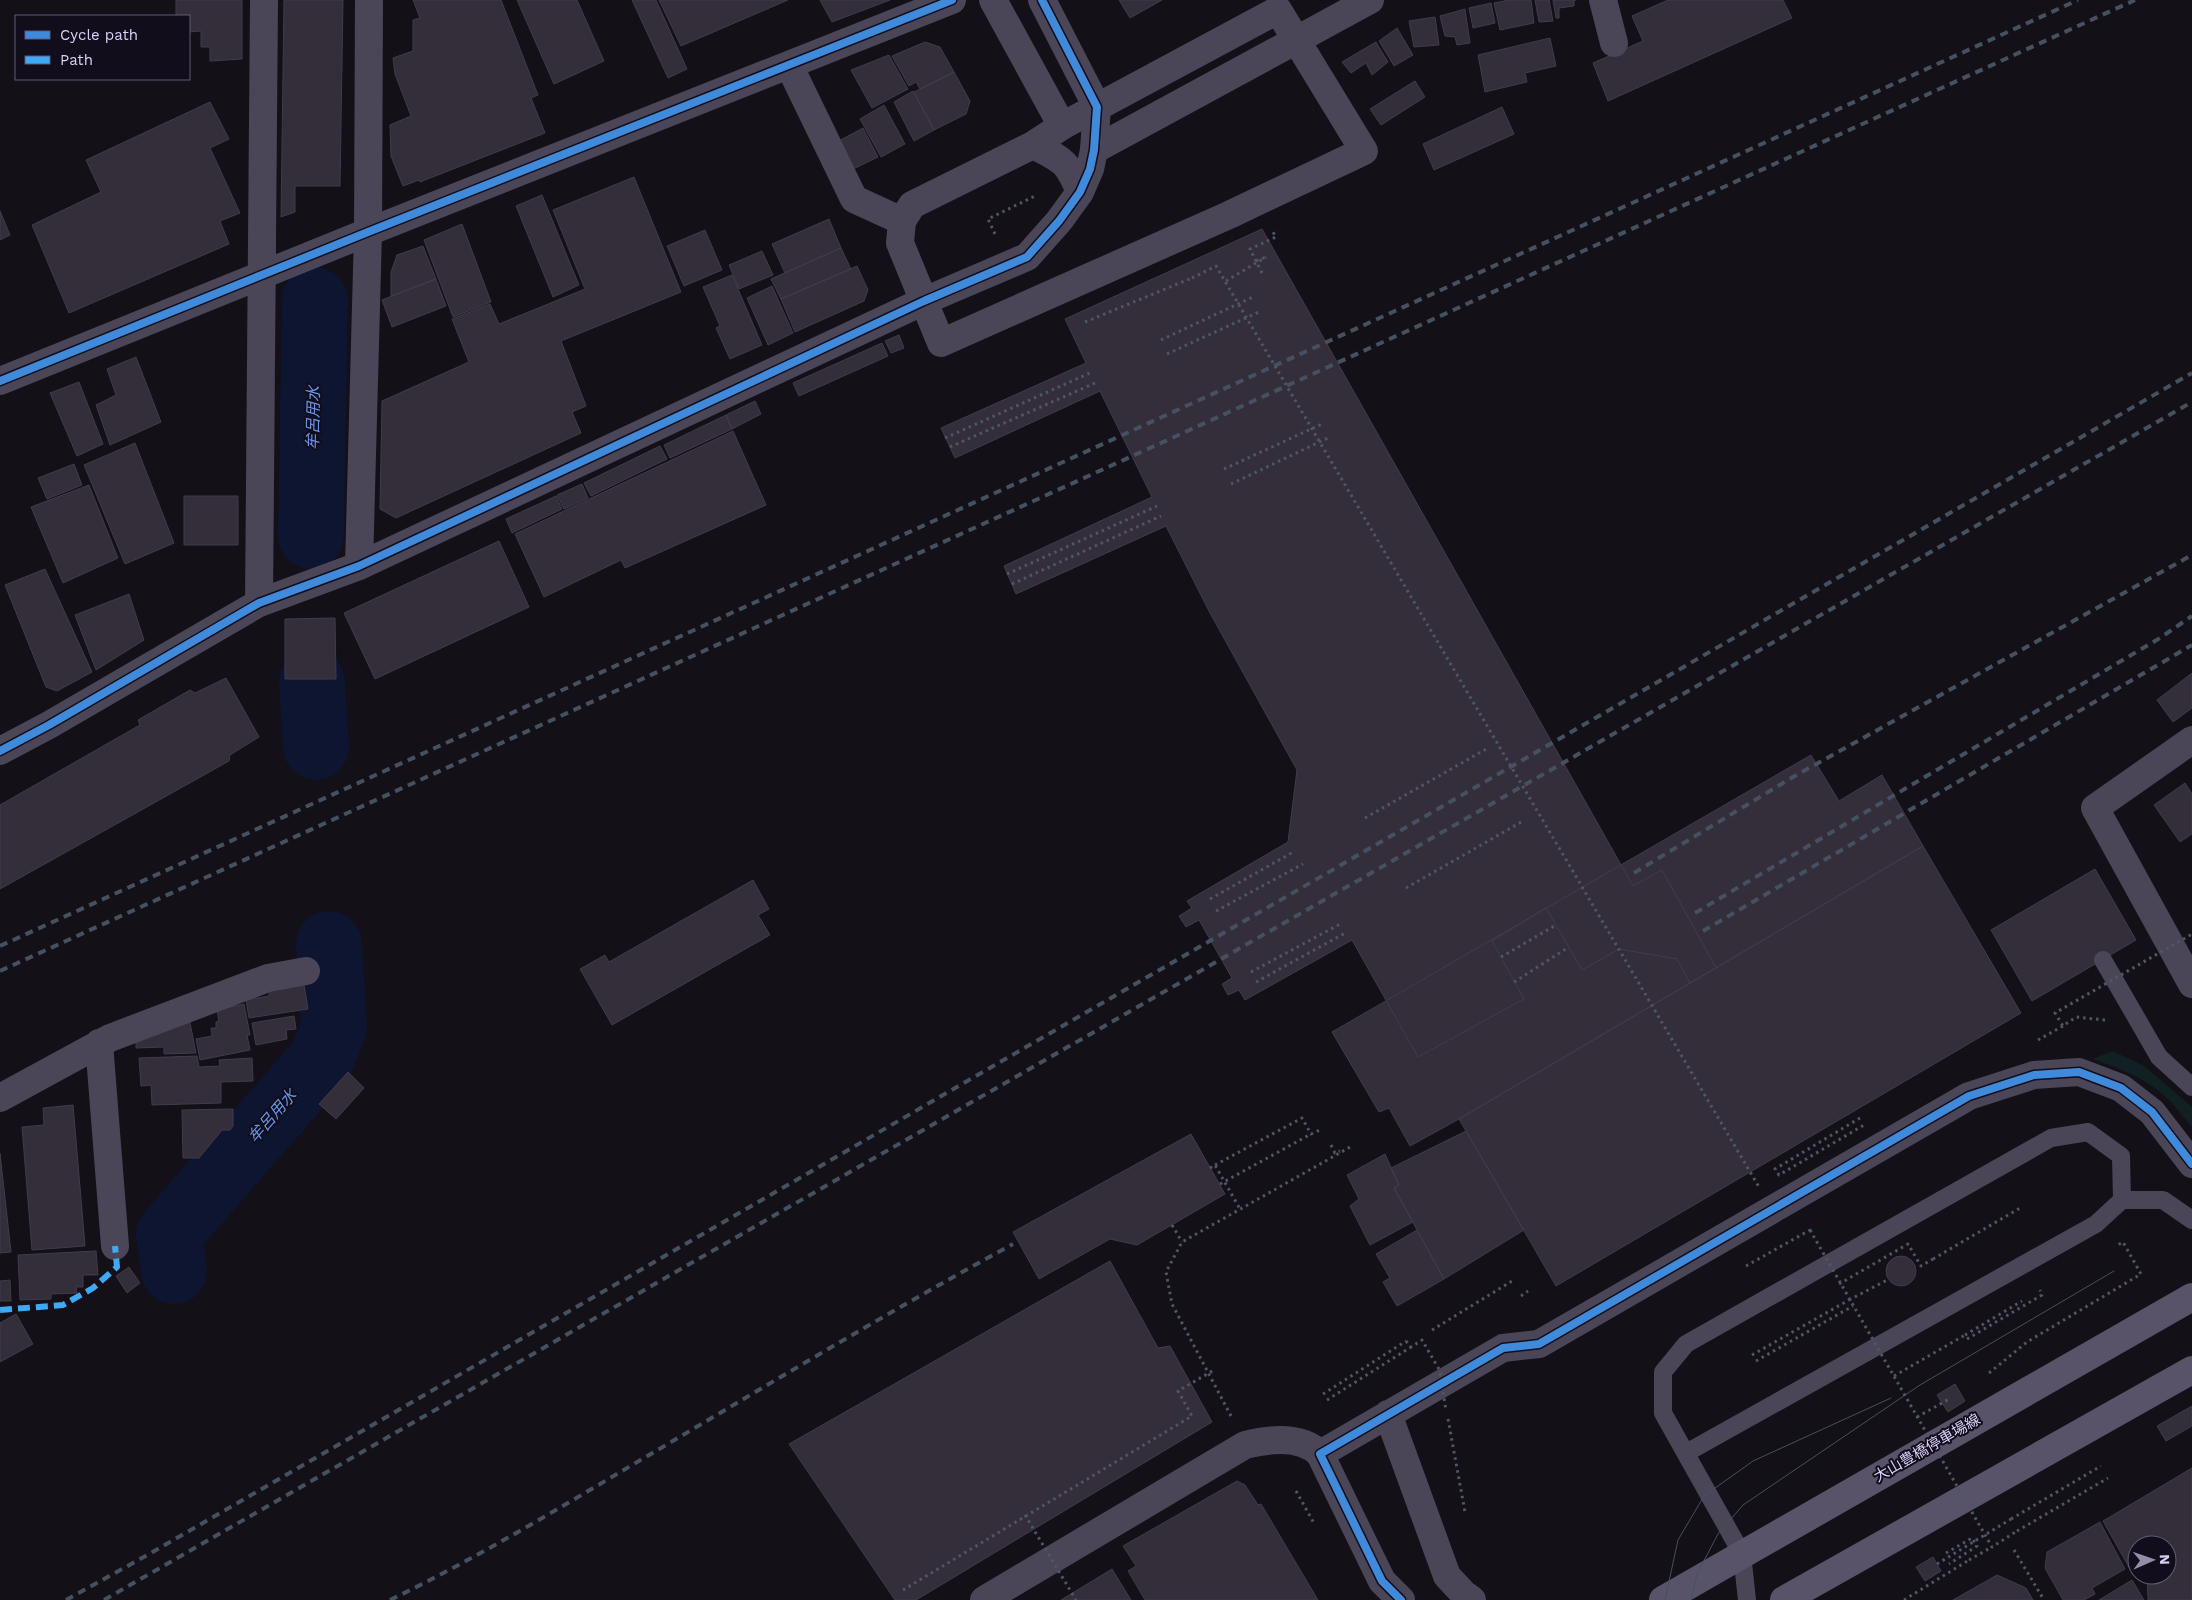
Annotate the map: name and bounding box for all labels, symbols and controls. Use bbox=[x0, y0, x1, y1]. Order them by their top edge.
legend bbox=[15, 15, 190, 80]
text: Cycle path bbox=[60, 26, 138, 44]
text: Path bbox=[60, 51, 93, 69]
water label: 牟呂用水 bbox=[303, 384, 323, 450]
water label: 牟呂用水 bbox=[244, 1084, 301, 1146]
street label: 大山豊橋停車場線 bbox=[1871, 1410, 1983, 1486]
north arrow bbox=[2127, 1535, 2177, 1585]
text: N bbox=[2157, 1554, 2173, 1565]

